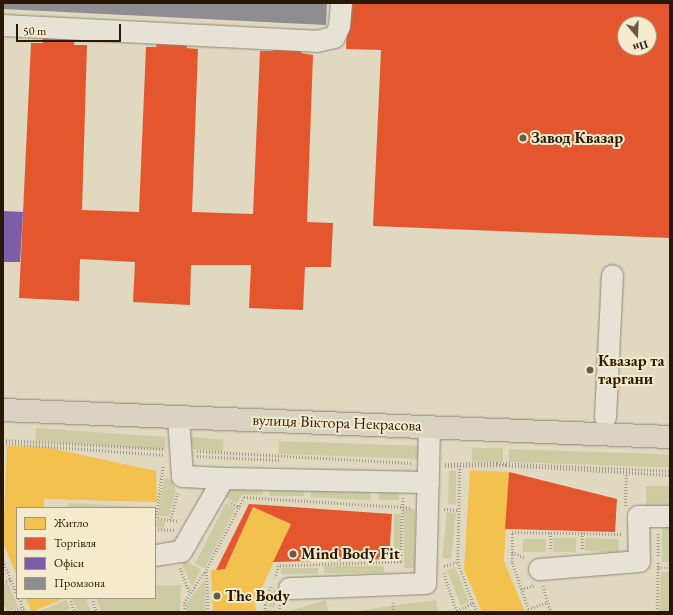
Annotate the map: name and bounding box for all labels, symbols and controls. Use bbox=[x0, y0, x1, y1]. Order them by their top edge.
scale bar bbox=[18, 16, 123, 42]
north arrow bbox=[617, 16, 657, 56]
text: 50 m bbox=[23, 23, 46, 39]
text: Пн bbox=[631, 37, 650, 55]
place label: Завод Квазар bbox=[531, 128, 623, 148]
marker: Завод Квазар bbox=[518, 133, 528, 143]
place label: Квазар та таргани bbox=[598, 351, 665, 389]
marker: Квазар та таргани bbox=[585, 365, 595, 375]
street label: вулиця Віктора Некрасова bbox=[252, 410, 422, 436]
legend bbox=[16, 507, 156, 599]
text: Житло bbox=[54, 515, 88, 531]
text: Торгівля bbox=[54, 535, 96, 551]
place label: Mind Body Fit bbox=[301, 544, 400, 564]
marker: Mind Body Fit bbox=[288, 549, 298, 559]
text: Офіси bbox=[54, 555, 84, 571]
text: Промзона bbox=[54, 575, 105, 591]
place label: The Body bbox=[225, 586, 290, 606]
marker: The Body bbox=[212, 591, 222, 601]

